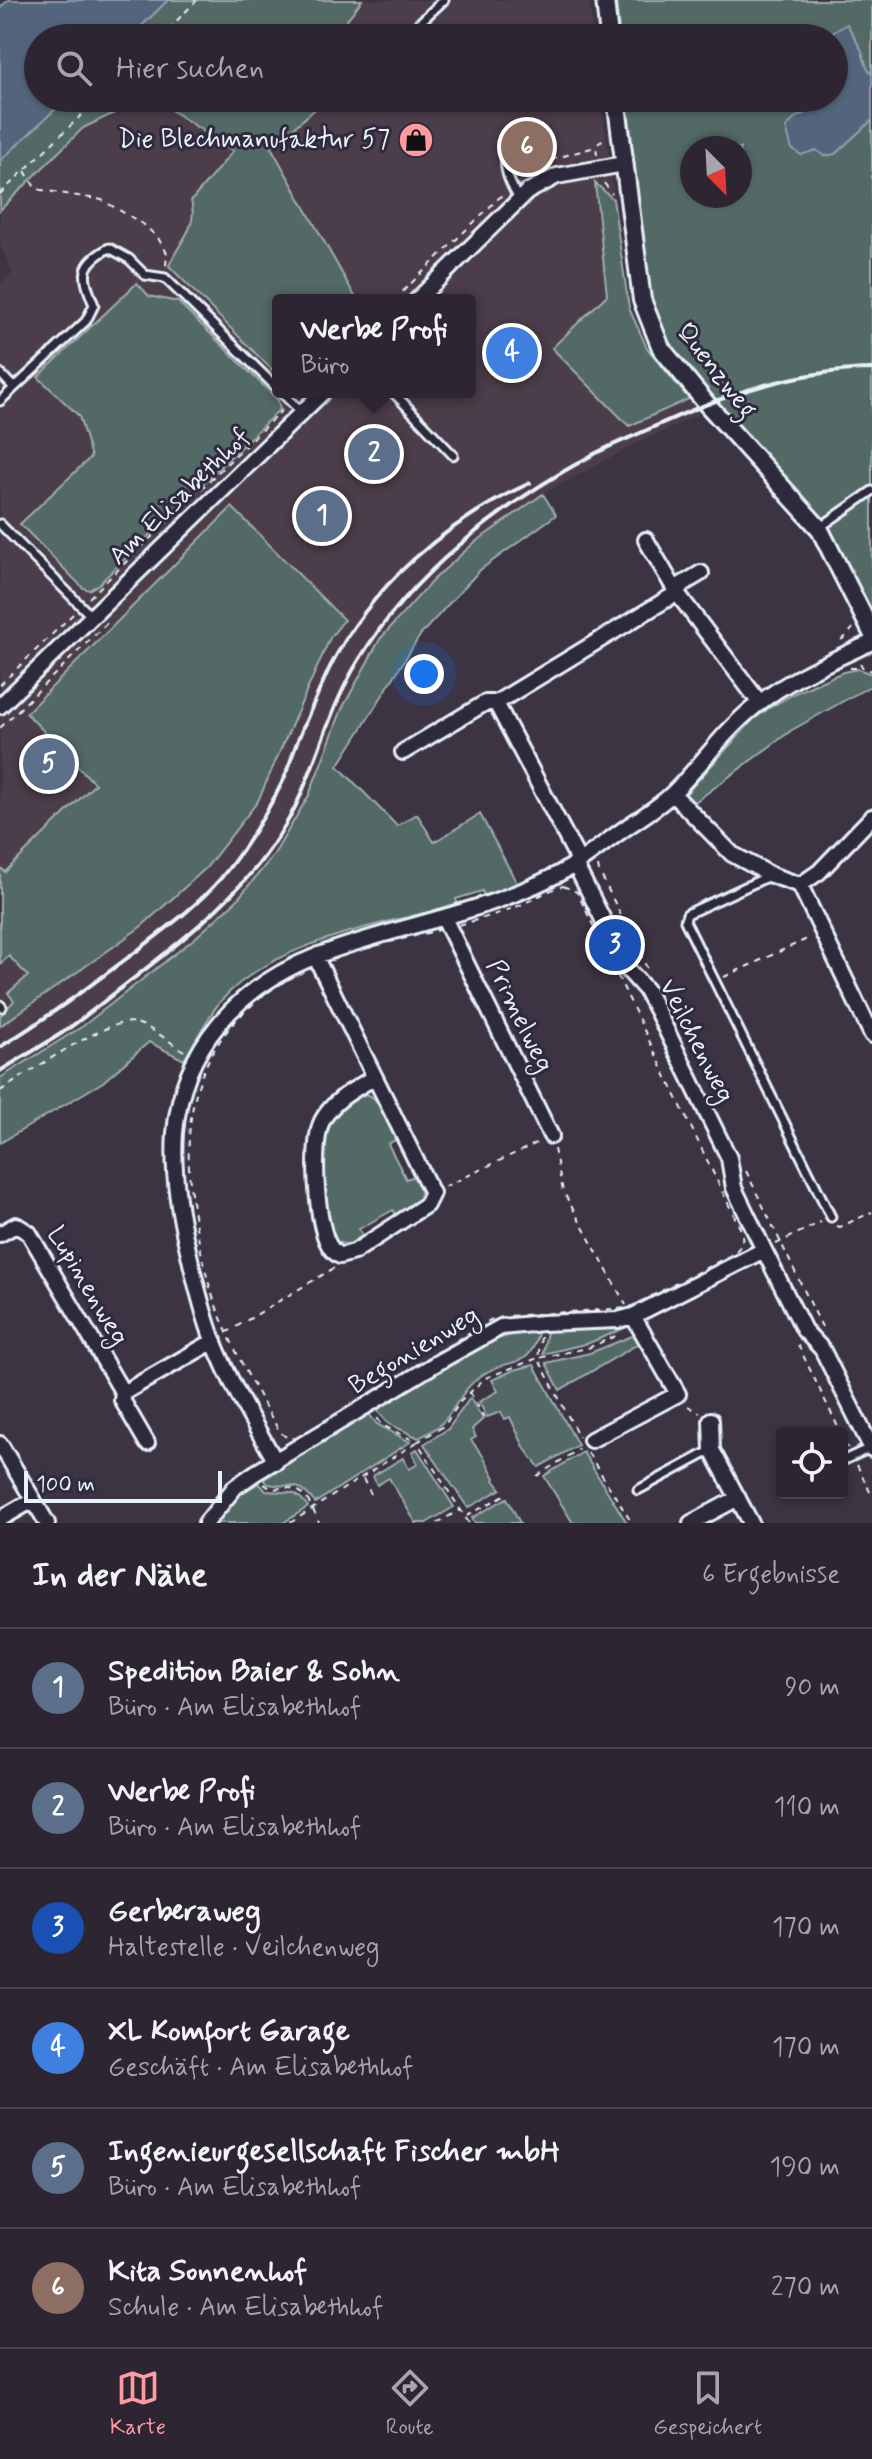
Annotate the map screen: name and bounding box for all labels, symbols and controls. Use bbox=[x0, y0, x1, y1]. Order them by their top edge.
search box bbox=[24, 24, 848, 112]
icon: search bbox=[52, 46, 96, 90]
text: Hier suchen bbox=[116, 49, 264, 88]
pin: 6 bbox=[501, 117, 553, 177]
shop icon: Die Blechmanufaktur 57 bbox=[397, 121, 435, 159]
place label: Die Blechmanufaktur 57 bbox=[118, 123, 390, 157]
north arrow bbox=[680, 136, 752, 208]
popup bbox=[272, 294, 476, 398]
text: Werbe Profi bbox=[301, 310, 447, 349]
street label: Quenzweg bbox=[665, 316, 764, 428]
pin: 4 bbox=[486, 323, 538, 383]
text: Büro bbox=[301, 349, 349, 383]
street label: Am Elisabethhof bbox=[102, 421, 258, 573]
pin: 2 bbox=[348, 424, 400, 484]
pin: 1 bbox=[296, 486, 348, 546]
your location bbox=[404, 654, 444, 694]
pin: 5 bbox=[23, 734, 75, 794]
pin: 3 bbox=[589, 915, 641, 975]
street label: Primelweg bbox=[475, 954, 561, 1079]
street label: Veilchenweg bbox=[648, 973, 742, 1110]
street label: Lupinenweg bbox=[36, 1220, 136, 1353]
street label: Begonienweg bbox=[343, 1299, 487, 1406]
map controls bbox=[776, 1427, 848, 1499]
button: locate bbox=[776, 1427, 848, 1499]
scale bar bbox=[24, 1467, 222, 1503]
text: 100 m bbox=[36, 1471, 95, 1499]
text: In der Nähe bbox=[32, 1553, 207, 1598]
text: 6 Ergebnisse bbox=[702, 1558, 840, 1592]
text: Spedition Baier & Sohn bbox=[108, 1652, 400, 1691]
text: 1 bbox=[52, 1671, 64, 1705]
text: 90 m bbox=[785, 1671, 840, 1705]
text: Büro · Am Elisabethhof bbox=[108, 1691, 361, 1725]
text: Werbe Profi bbox=[108, 1772, 255, 1811]
text: 2 bbox=[52, 1791, 64, 1825]
text: 110 m bbox=[774, 1791, 840, 1825]
text: Büro · Am Elisabethhof bbox=[108, 1811, 361, 1845]
text: Gerberaweg bbox=[108, 1892, 261, 1931]
text: 3 bbox=[52, 1911, 64, 1945]
text: 170 m bbox=[772, 1911, 840, 1945]
text: Haltestelle · Veilchenweg bbox=[108, 1931, 379, 1965]
text: XL Komfort Garage bbox=[108, 2012, 350, 2051]
text: 4 bbox=[50, 2031, 66, 2065]
text: 170 m bbox=[772, 2031, 840, 2065]
text: Geschäft · Am Elisabethhof bbox=[108, 2051, 414, 2085]
text: Ingenieurgesellschaft Fischer mbH bbox=[108, 2132, 560, 2171]
text: 5 bbox=[50, 2151, 66, 2185]
text: 190 m bbox=[770, 2151, 840, 2185]
text: Büro · Am Elisabethhof bbox=[108, 2171, 361, 2205]
text: Kita Sonnenhof bbox=[108, 2252, 307, 2291]
text: 6 bbox=[51, 2271, 65, 2305]
text: 270 m bbox=[771, 2271, 840, 2305]
text: Schule · Am Elisabethhof bbox=[108, 2291, 383, 2325]
tab: Karte bbox=[110, 2366, 166, 2442]
tab: Route bbox=[386, 2366, 434, 2442]
tab: Gespeichert bbox=[653, 2366, 762, 2442]

